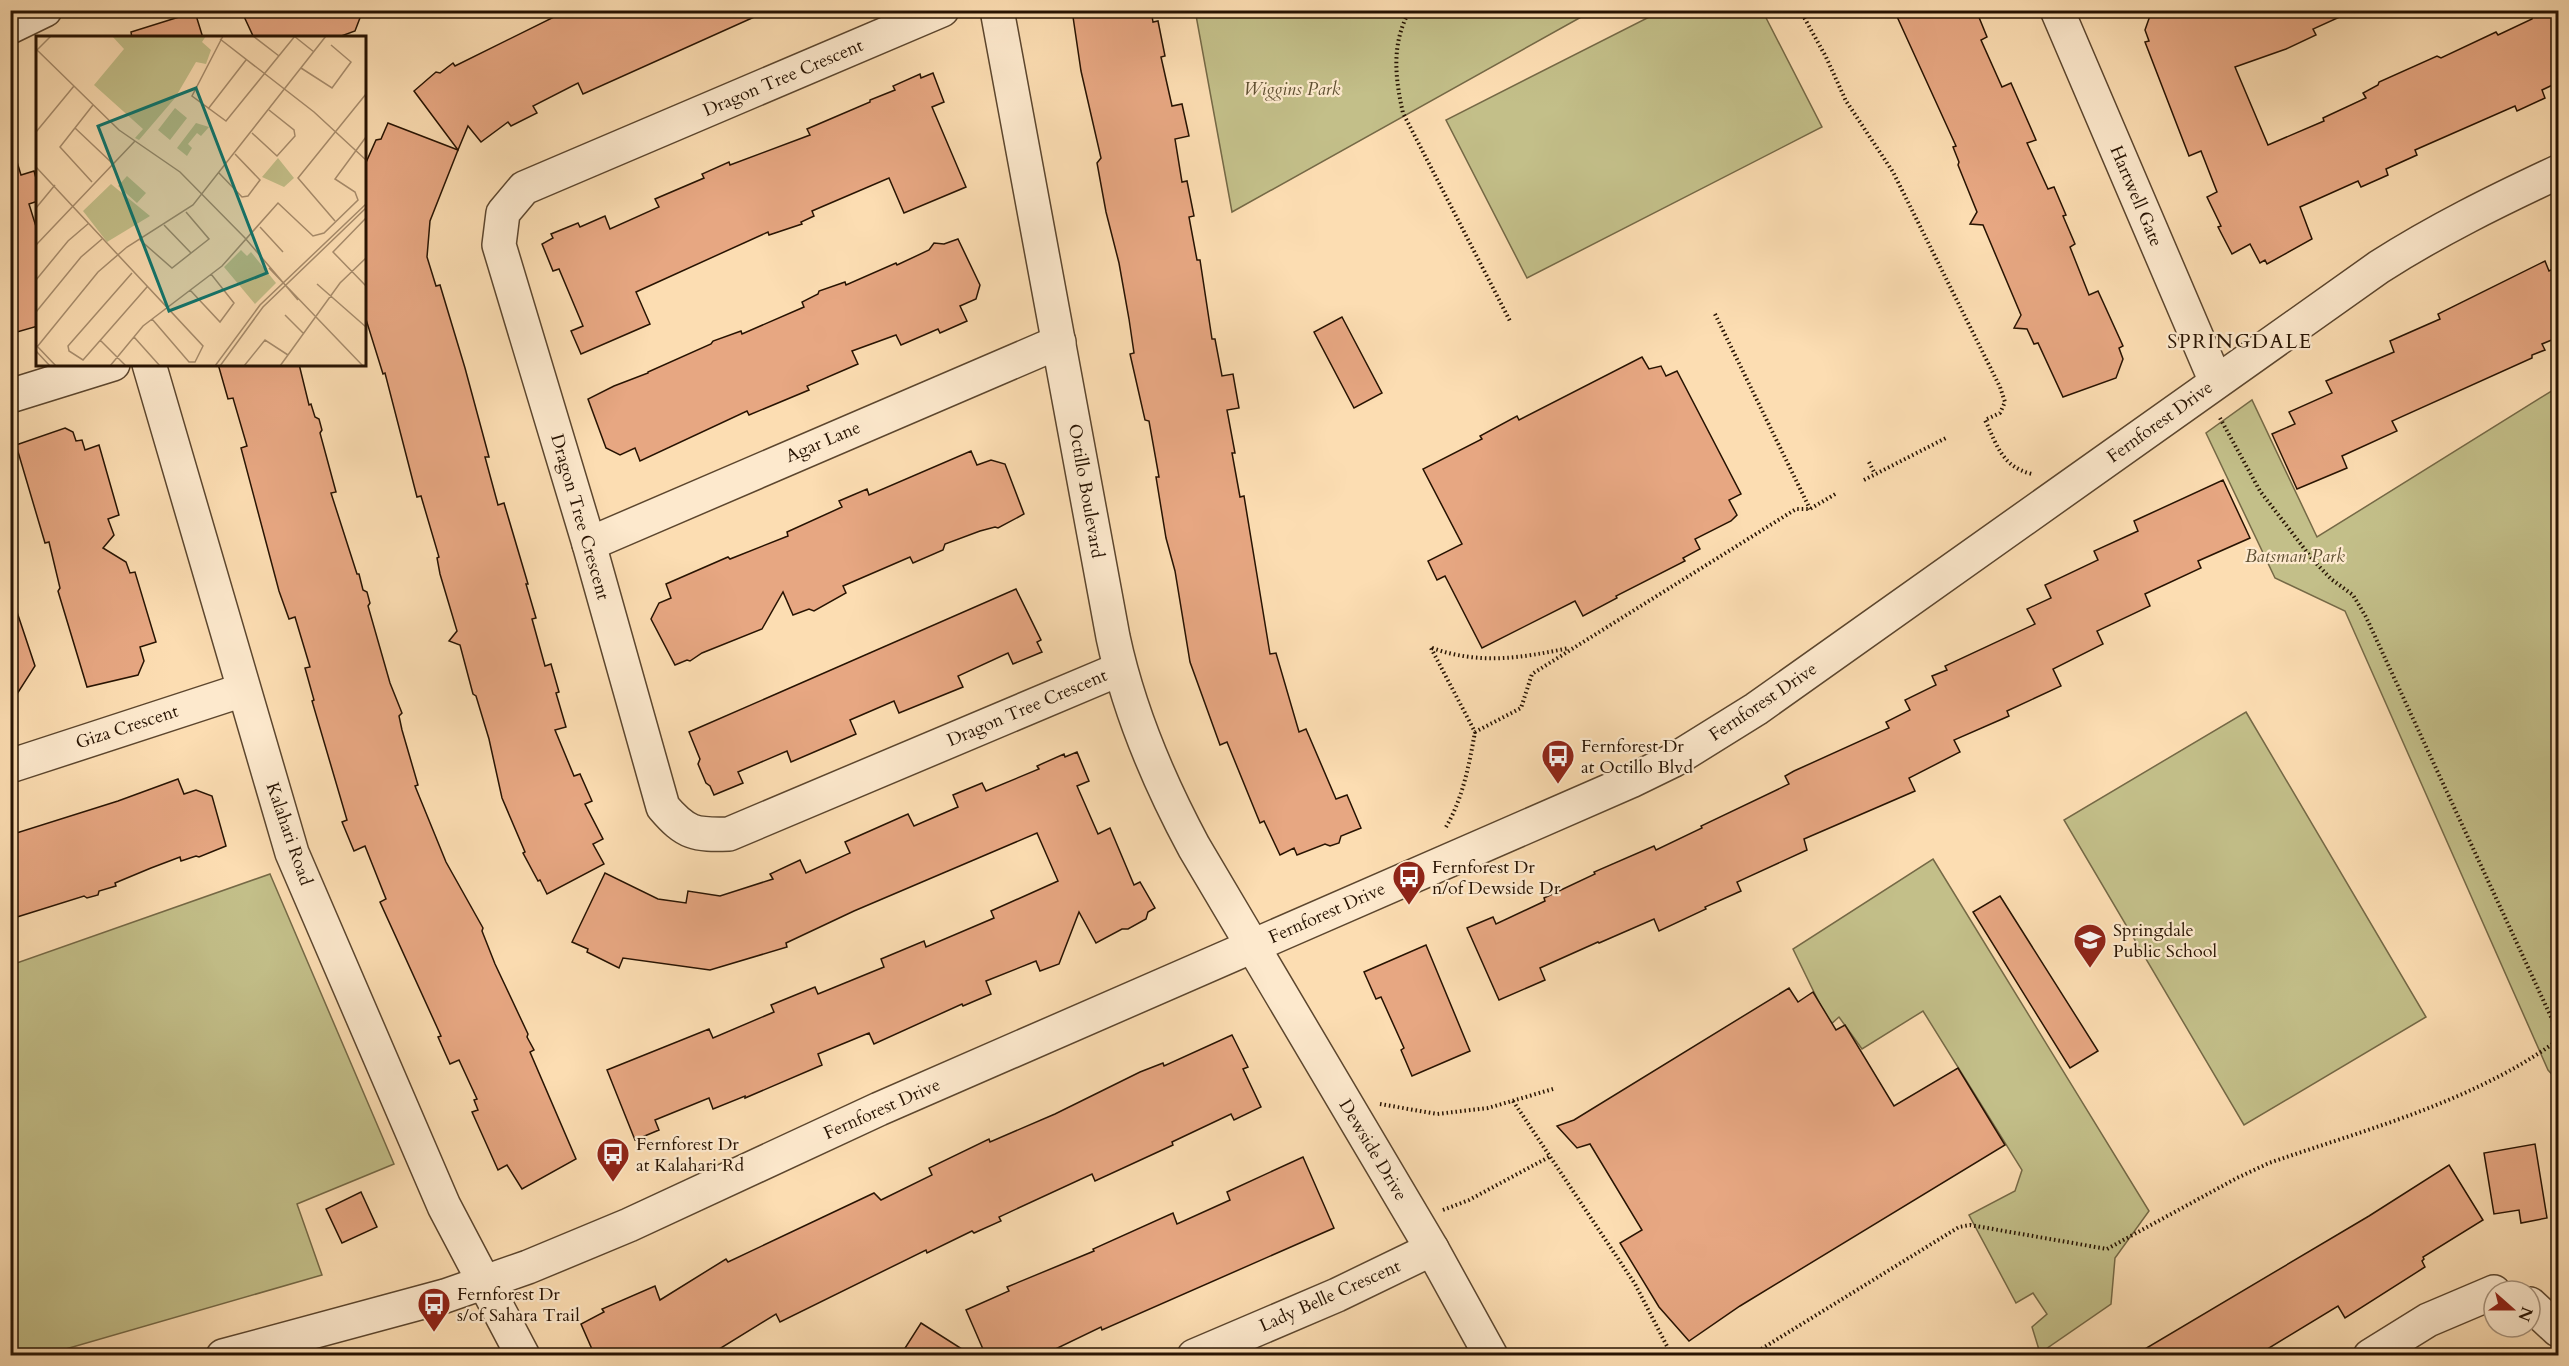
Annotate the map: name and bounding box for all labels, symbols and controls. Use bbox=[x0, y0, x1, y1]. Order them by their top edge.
street label: Dragon Tree Crescent bbox=[699, 33, 867, 123]
inset map bbox=[36, 36, 366, 366]
park label: Wiggins Park bbox=[1244, 77, 1341, 102]
street label: Hartwell Gate bbox=[2103, 142, 2169, 250]
district label: SPRINGDALE bbox=[2167, 328, 2313, 355]
street label: Fernforest Drive bbox=[2102, 375, 2218, 469]
street label: Agar Lane bbox=[782, 415, 864, 469]
street label: Octillo Boulevard bbox=[1062, 422, 1110, 560]
street label: Dragon Tree Crescent bbox=[544, 431, 616, 603]
park label: Batsman Park bbox=[2245, 544, 2345, 569]
street label: Fernforest Drive bbox=[1704, 657, 1822, 747]
street label: Dragon Tree Crescent bbox=[943, 663, 1111, 753]
street label: Giza Crescent bbox=[72, 699, 182, 755]
place label: Fernforest Dr at Octillo Blvd bbox=[1581, 734, 1693, 780]
bus stop icon: Fernforest Dr at Octillo Blvd bbox=[1540, 738, 1576, 785]
street label: Kalahari Road bbox=[260, 779, 318, 889]
place label: Fernforest Dr n/of Dewside Dr bbox=[1432, 855, 1561, 901]
bus stop icon: Fernforest Dr n/of Dewside Dr bbox=[1391, 859, 1427, 906]
street label: Fernforest Drive bbox=[1265, 876, 1389, 950]
place label: Springdale Public School bbox=[2113, 918, 2217, 964]
school or university icon: Springdale Public School bbox=[2072, 922, 2108, 969]
street label: Fernforest Drive bbox=[820, 1072, 944, 1146]
street label: Dewside Drive bbox=[1333, 1095, 1413, 1205]
place label: Fernforest Dr at Kalahari Rd bbox=[636, 1132, 744, 1178]
bus stop icon: Fernforest Dr at Kalahari Rd bbox=[595, 1136, 631, 1183]
street label: Lady Belle Crescent bbox=[1255, 1254, 1405, 1338]
north arrow bbox=[2482, 1279, 2542, 1339]
place label: Fernforest Dr s/of Sahara Trail bbox=[457, 1282, 580, 1328]
bus stop icon: Fernforest Dr s/of Sahara Trail bbox=[416, 1286, 452, 1333]
text: N bbox=[2512, 1304, 2538, 1325]

